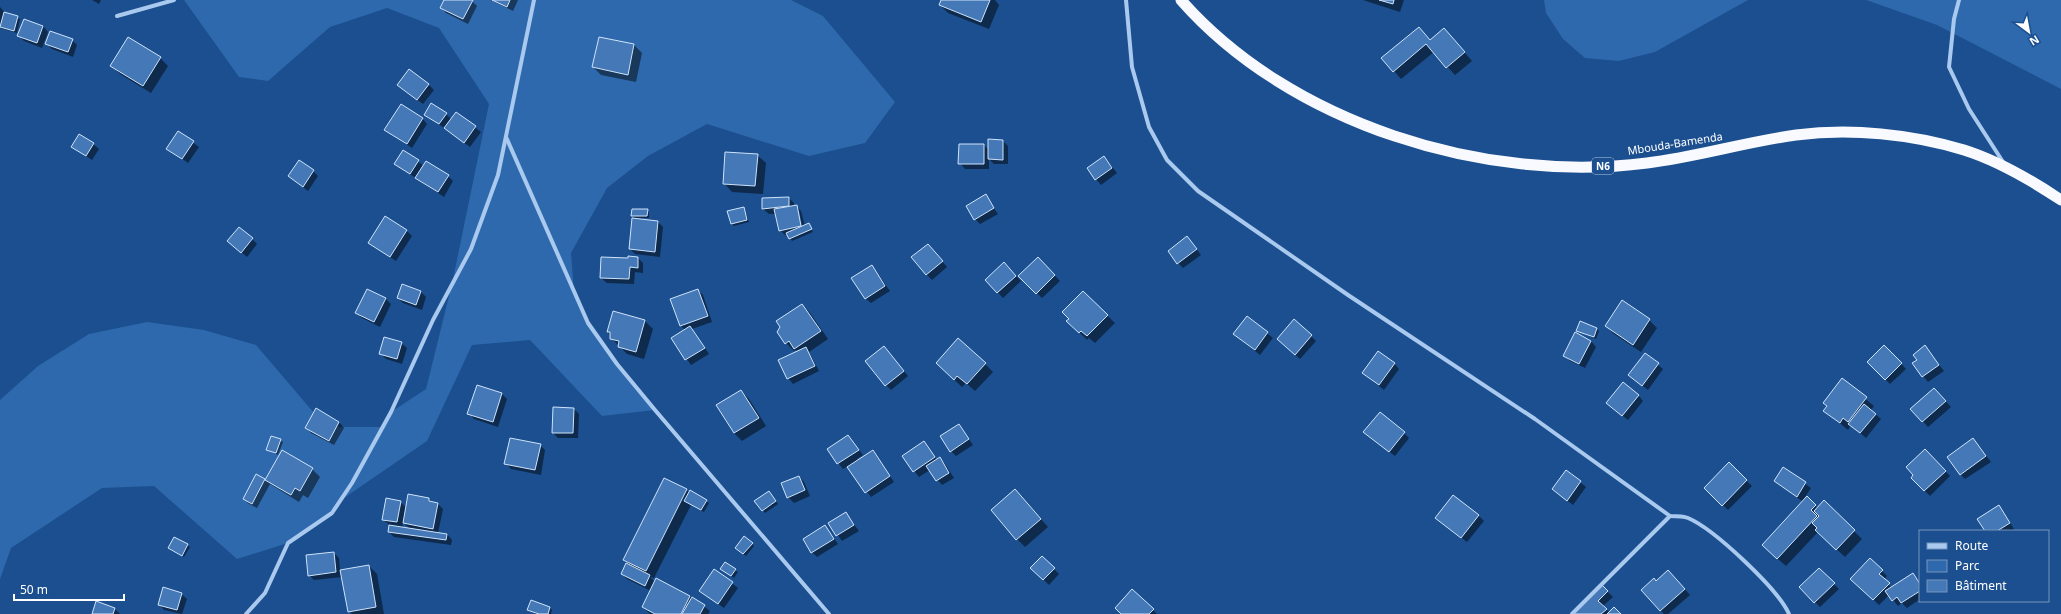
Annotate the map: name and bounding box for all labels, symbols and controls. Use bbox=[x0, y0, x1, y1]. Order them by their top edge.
north arrow bbox=[2009, 12, 2049, 52]
text: N bbox=[2027, 32, 2042, 50]
street label: Mbouda-Bamenda bbox=[1626, 128, 1724, 158]
road number: N6 bbox=[1592, 158, 1614, 174]
legend bbox=[1919, 530, 2049, 602]
text: Route bbox=[1955, 537, 1988, 554]
text: Parc bbox=[1955, 557, 1980, 574]
scale bar bbox=[14, 576, 124, 602]
text: Bâtiment bbox=[1955, 577, 2007, 594]
text: 50 m bbox=[20, 581, 48, 598]

